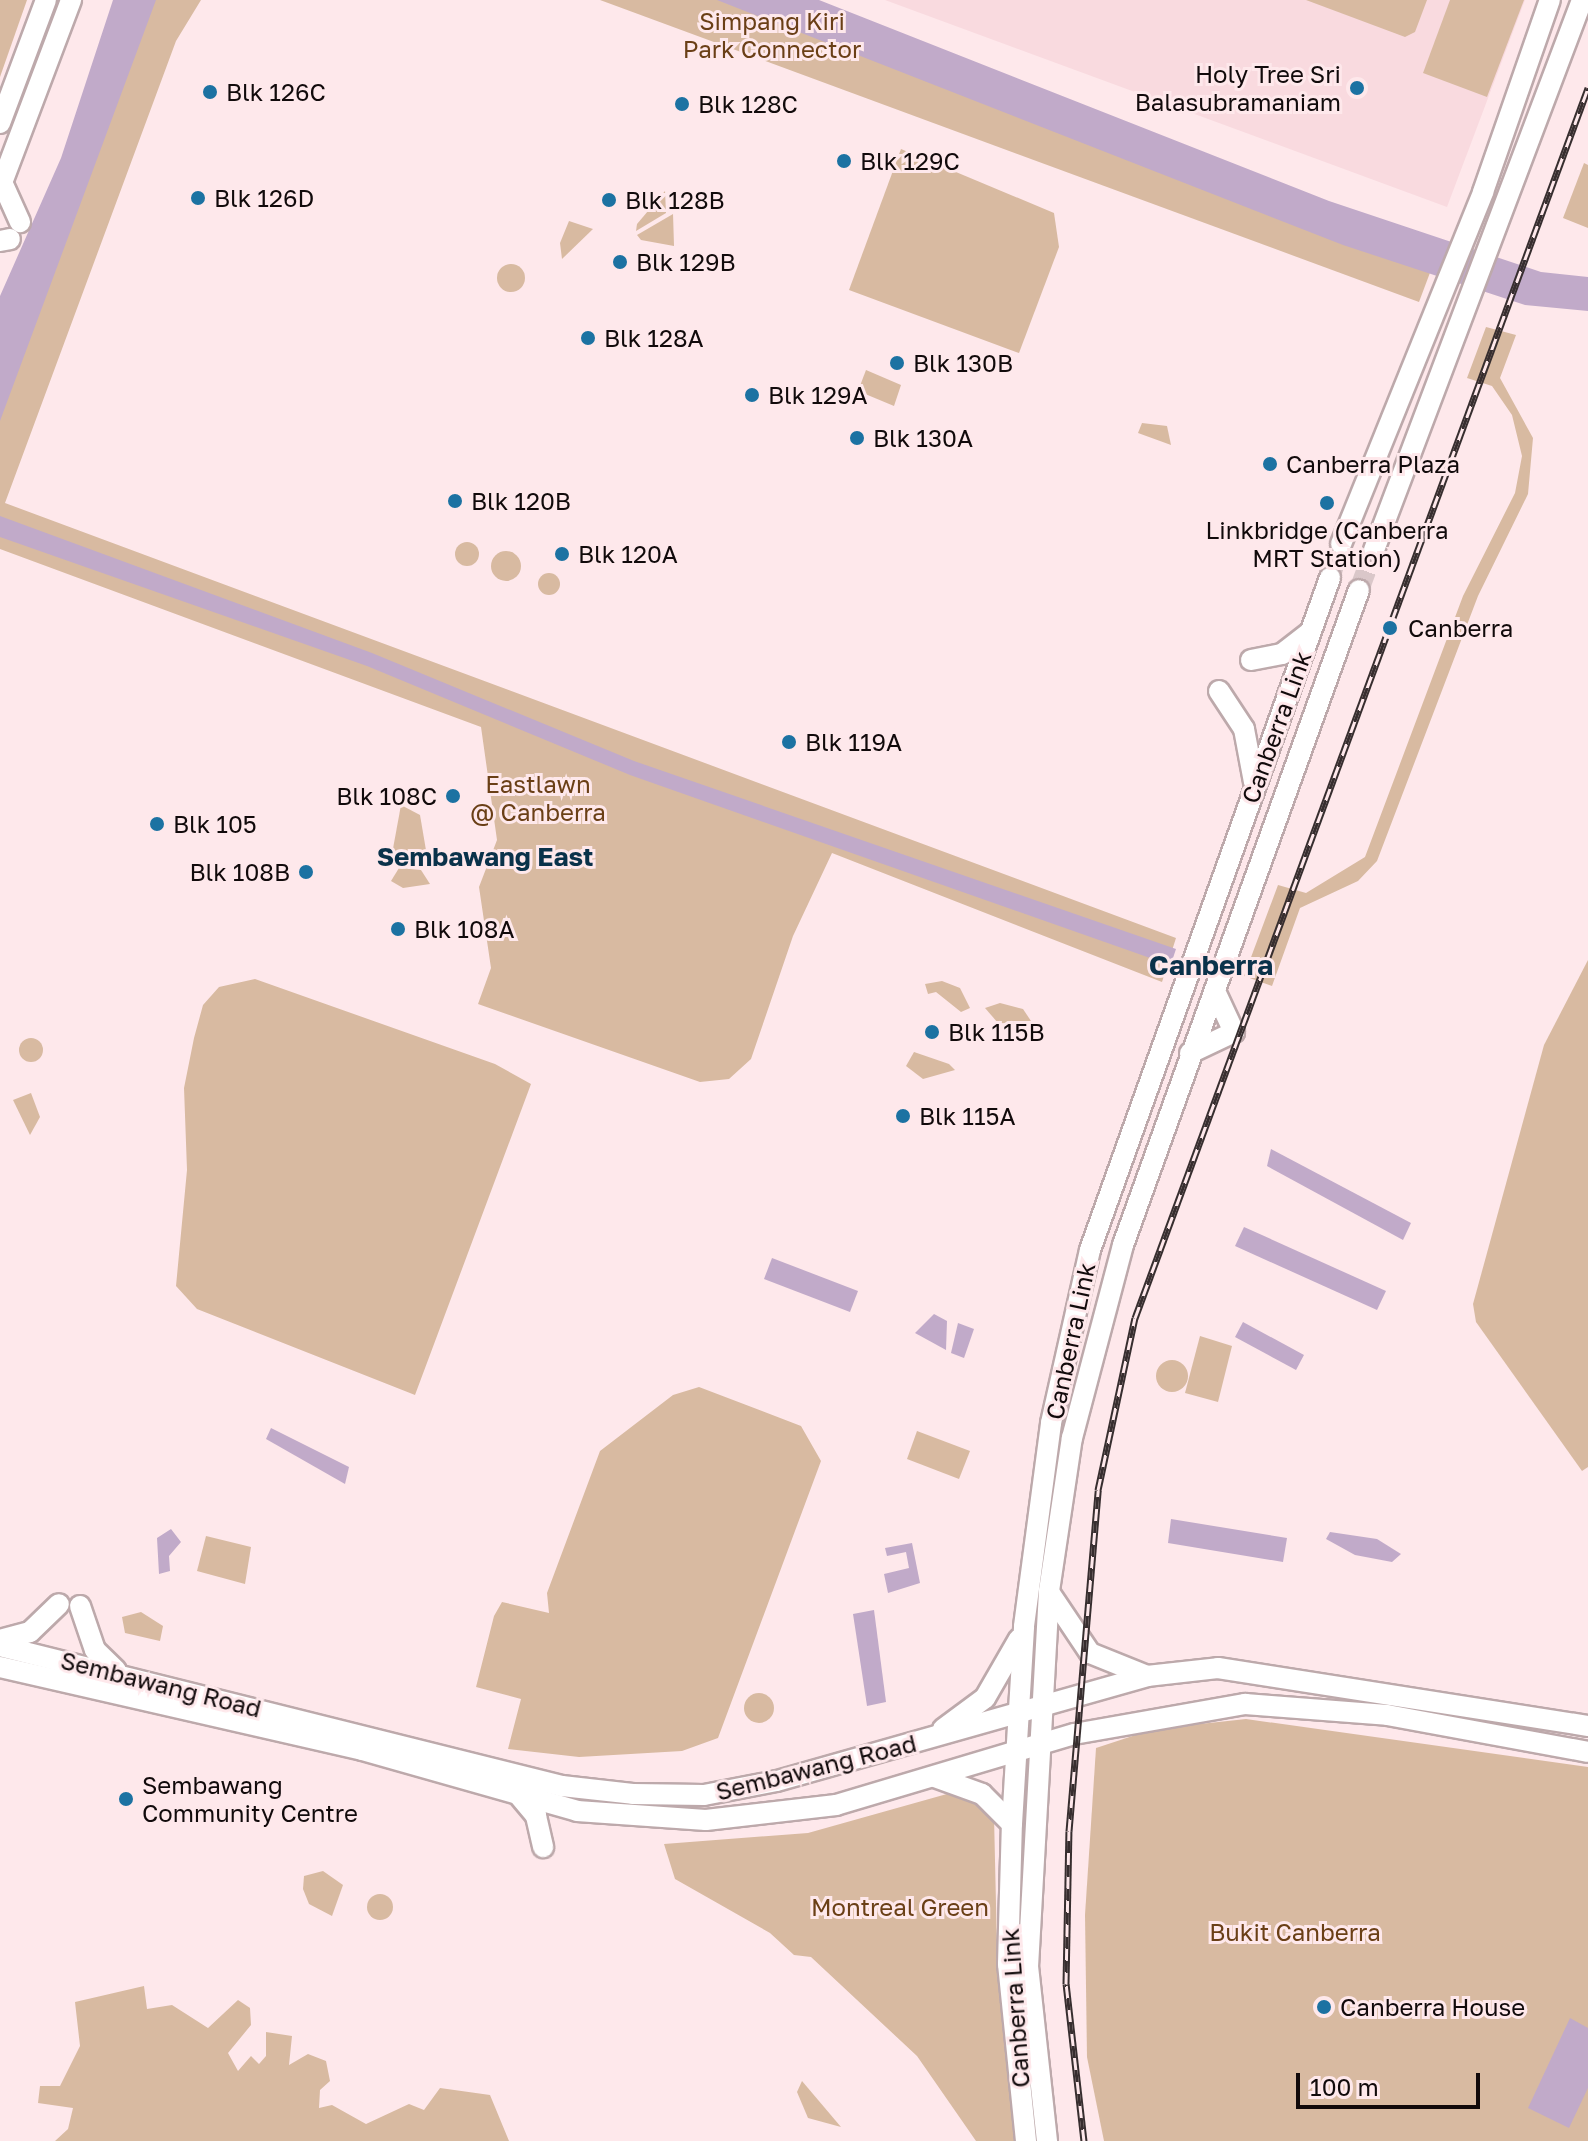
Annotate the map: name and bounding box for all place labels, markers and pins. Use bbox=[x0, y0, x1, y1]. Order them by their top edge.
place label: Holy Tree Sri Balasubramaniam bbox=[1135, 60, 1341, 116]
place label: Blk 126C bbox=[226, 78, 326, 106]
marker: Holy Tree Sri Balasubramaniam bbox=[1348, 79, 1366, 97]
marker: Blk 126C bbox=[201, 83, 219, 101]
place label: Blk 128C bbox=[698, 90, 798, 118]
marker: Blk 128C bbox=[673, 95, 691, 113]
place label: Blk 129C bbox=[860, 147, 960, 175]
marker: Blk 129C bbox=[835, 152, 853, 170]
place label: Blk 126D bbox=[214, 184, 314, 212]
place label: Blk 128B bbox=[625, 186, 725, 214]
marker: Blk 126D bbox=[189, 189, 207, 207]
marker: Blk 128B bbox=[600, 191, 618, 209]
place label: Blk 129B bbox=[636, 248, 735, 276]
marker: Blk 129B bbox=[611, 253, 629, 271]
place label: Blk 128A bbox=[604, 324, 704, 352]
marker: Blk 128A bbox=[579, 329, 597, 347]
place label: Blk 130B bbox=[913, 349, 1013, 377]
marker: Blk 130B bbox=[888, 354, 906, 372]
place label: Blk 129A bbox=[768, 381, 867, 409]
marker: Blk 129A bbox=[743, 386, 761, 404]
place label: Blk 130A bbox=[873, 424, 973, 452]
marker: Blk 130A bbox=[848, 429, 866, 447]
place label: Canberra Plaza bbox=[1286, 450, 1460, 478]
marker: Canberra Plaza bbox=[1261, 455, 1279, 473]
place label: Blk 120B bbox=[471, 487, 571, 515]
marker: Blk 120B bbox=[446, 492, 464, 510]
marker: Linkbridge (Canberra MRT Station) bbox=[1318, 494, 1336, 512]
place label: Linkbridge (Canberra MRT Station) bbox=[1206, 516, 1448, 572]
place label: Blk 120A bbox=[578, 540, 678, 568]
marker: Blk 120A bbox=[553, 545, 571, 563]
place label: Canberra bbox=[1408, 614, 1513, 642]
marker: Canberra bbox=[1379, 617, 1401, 639]
place label: Blk 119A bbox=[805, 728, 902, 756]
marker: Blk 119A bbox=[780, 733, 798, 751]
place label: Blk 108C bbox=[336, 782, 437, 810]
marker: Blk 108C bbox=[444, 787, 462, 805]
place label: Blk 105 bbox=[173, 810, 257, 838]
marker: Blk 105 bbox=[148, 815, 166, 833]
place label: Blk 108B bbox=[189, 858, 290, 886]
marker: Blk 108B bbox=[297, 863, 315, 881]
place label: Blk 108A bbox=[414, 915, 515, 943]
marker: Blk 108A bbox=[389, 920, 407, 938]
place label: Blk 115B bbox=[948, 1018, 1045, 1046]
marker: Blk 115B bbox=[923, 1023, 941, 1041]
place label: Blk 115A bbox=[919, 1102, 1016, 1130]
marker: Blk 115A bbox=[894, 1107, 912, 1125]
place label: Sembawang Community Centre bbox=[142, 1771, 358, 1827]
marker: Sembawang Community Centre bbox=[117, 1790, 135, 1808]
place label: Canberra House bbox=[1340, 1993, 1525, 2021]
marker: Canberra House bbox=[1315, 1998, 1333, 2016]

